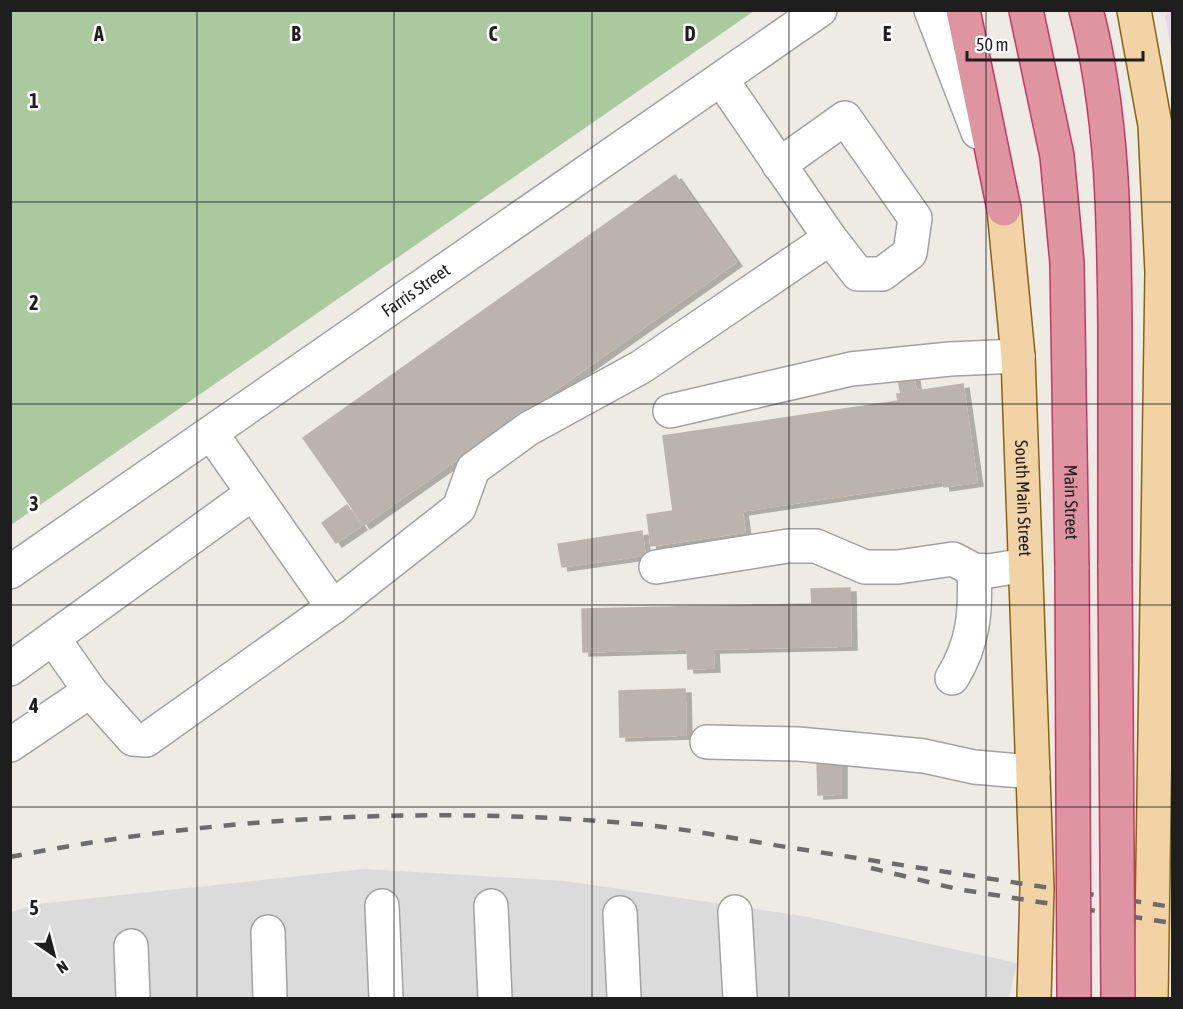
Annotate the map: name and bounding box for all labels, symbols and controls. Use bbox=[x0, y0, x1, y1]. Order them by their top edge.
text: A bbox=[93, 22, 104, 45]
text: B bbox=[291, 22, 301, 45]
text: C bbox=[489, 22, 498, 45]
text: D bbox=[684, 22, 696, 45]
text: E bbox=[883, 22, 892, 45]
scale bar bbox=[967, 24, 1142, 62]
text: 50 m bbox=[976, 34, 1008, 55]
text: 1 bbox=[29, 89, 39, 112]
street label: Farris Street bbox=[377, 259, 454, 321]
text: 2 bbox=[29, 291, 39, 314]
street label: South Main Street bbox=[1011, 440, 1036, 557]
street label: Main Street bbox=[1060, 464, 1083, 540]
text: 3 bbox=[29, 492, 39, 515]
text: 4 bbox=[28, 694, 39, 717]
text: 5 bbox=[29, 896, 39, 919]
north arrow bbox=[24, 925, 84, 985]
text: N bbox=[54, 957, 72, 977]

